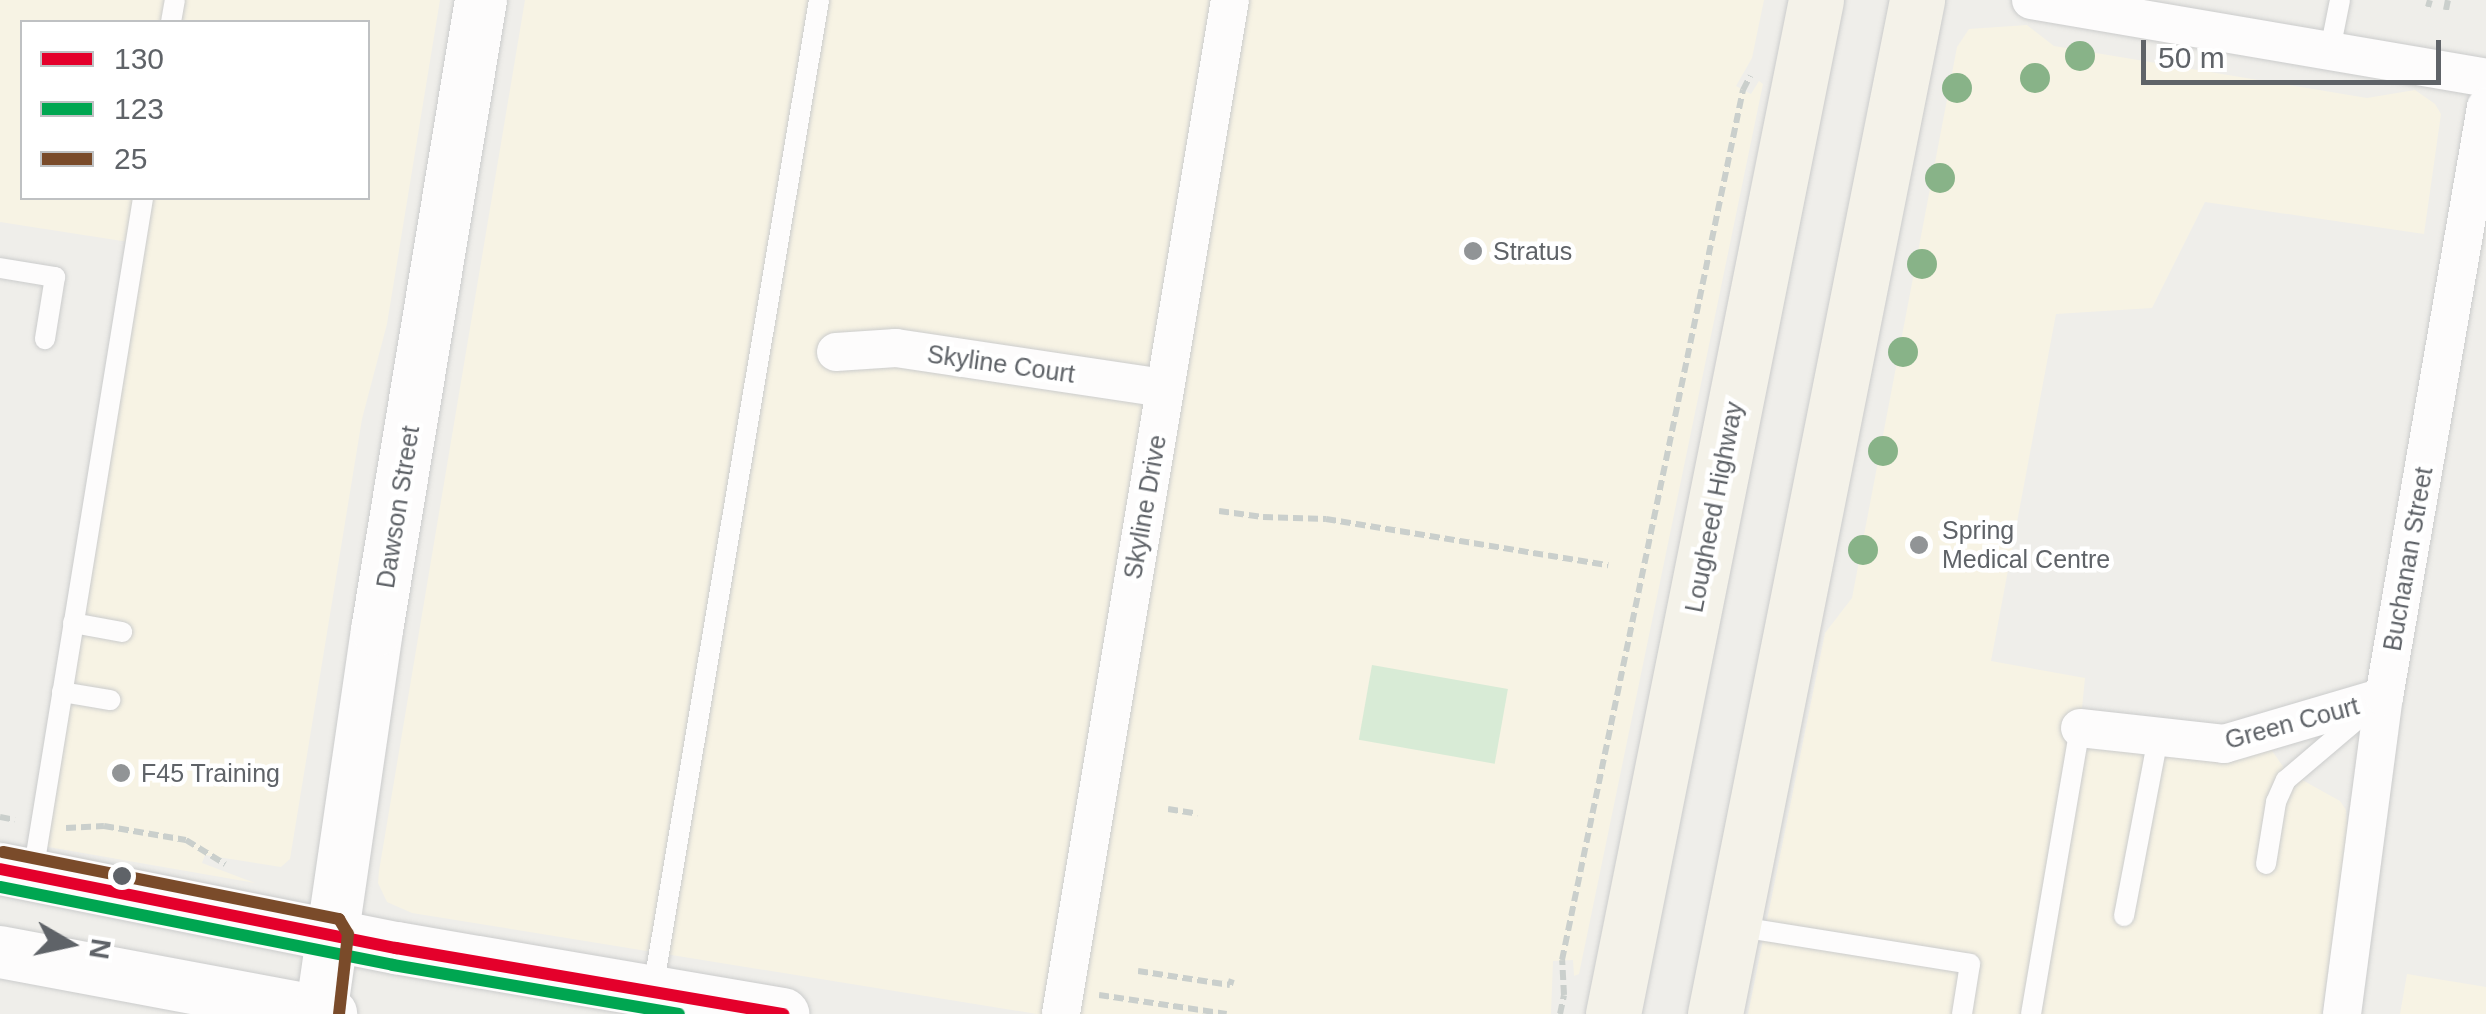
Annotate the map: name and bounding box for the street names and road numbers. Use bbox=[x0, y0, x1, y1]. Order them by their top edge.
street label: Skyline Court bbox=[925, 339, 1077, 389]
street label: Lougheed Highway bbox=[1679, 399, 1749, 615]
street label: Dawson Street bbox=[370, 424, 426, 590]
street label: Skyline Drive bbox=[1118, 433, 1172, 581]
street label: Buchanan Street bbox=[2377, 465, 2439, 653]
street label: Green Court bbox=[2222, 691, 2362, 755]

